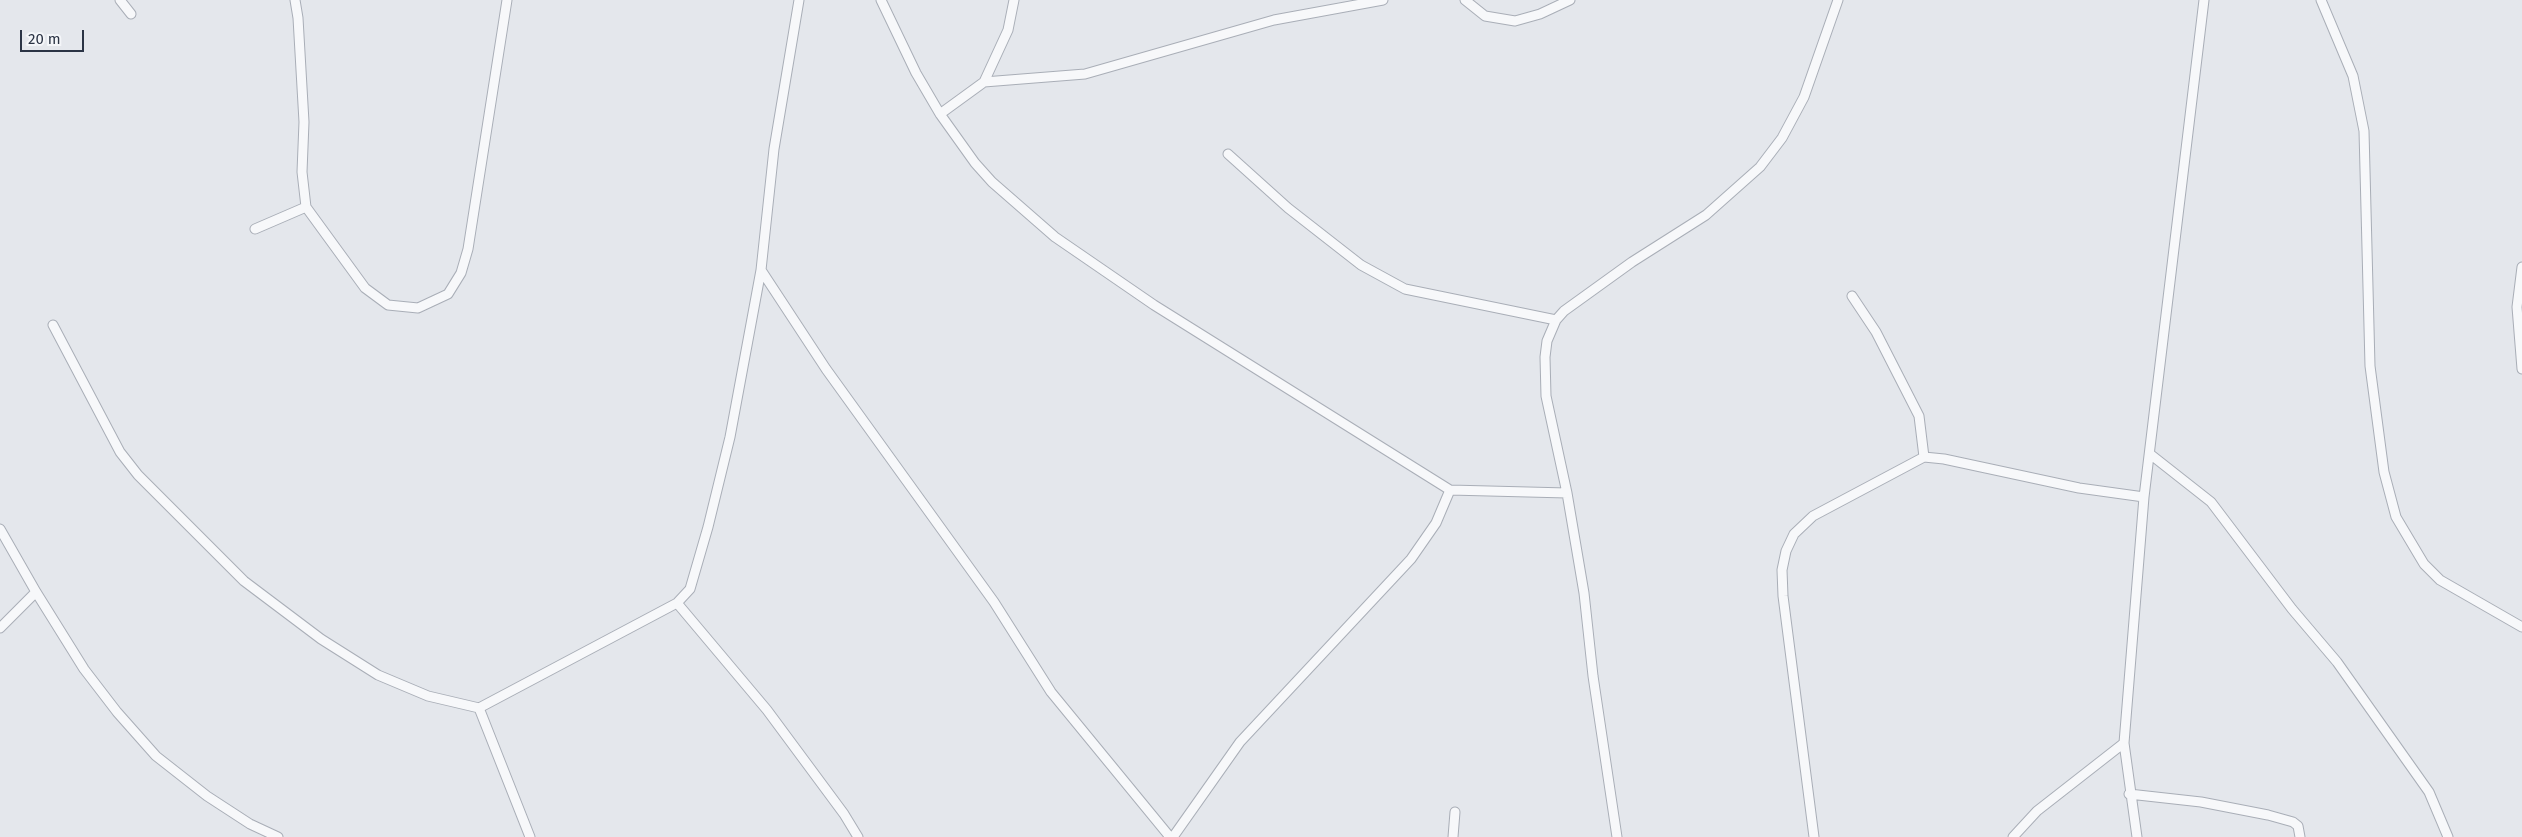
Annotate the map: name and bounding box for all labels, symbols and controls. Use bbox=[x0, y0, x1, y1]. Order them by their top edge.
scale bar bbox=[22, 20, 86, 52]
text: 20 m bbox=[28, 30, 61, 48]

